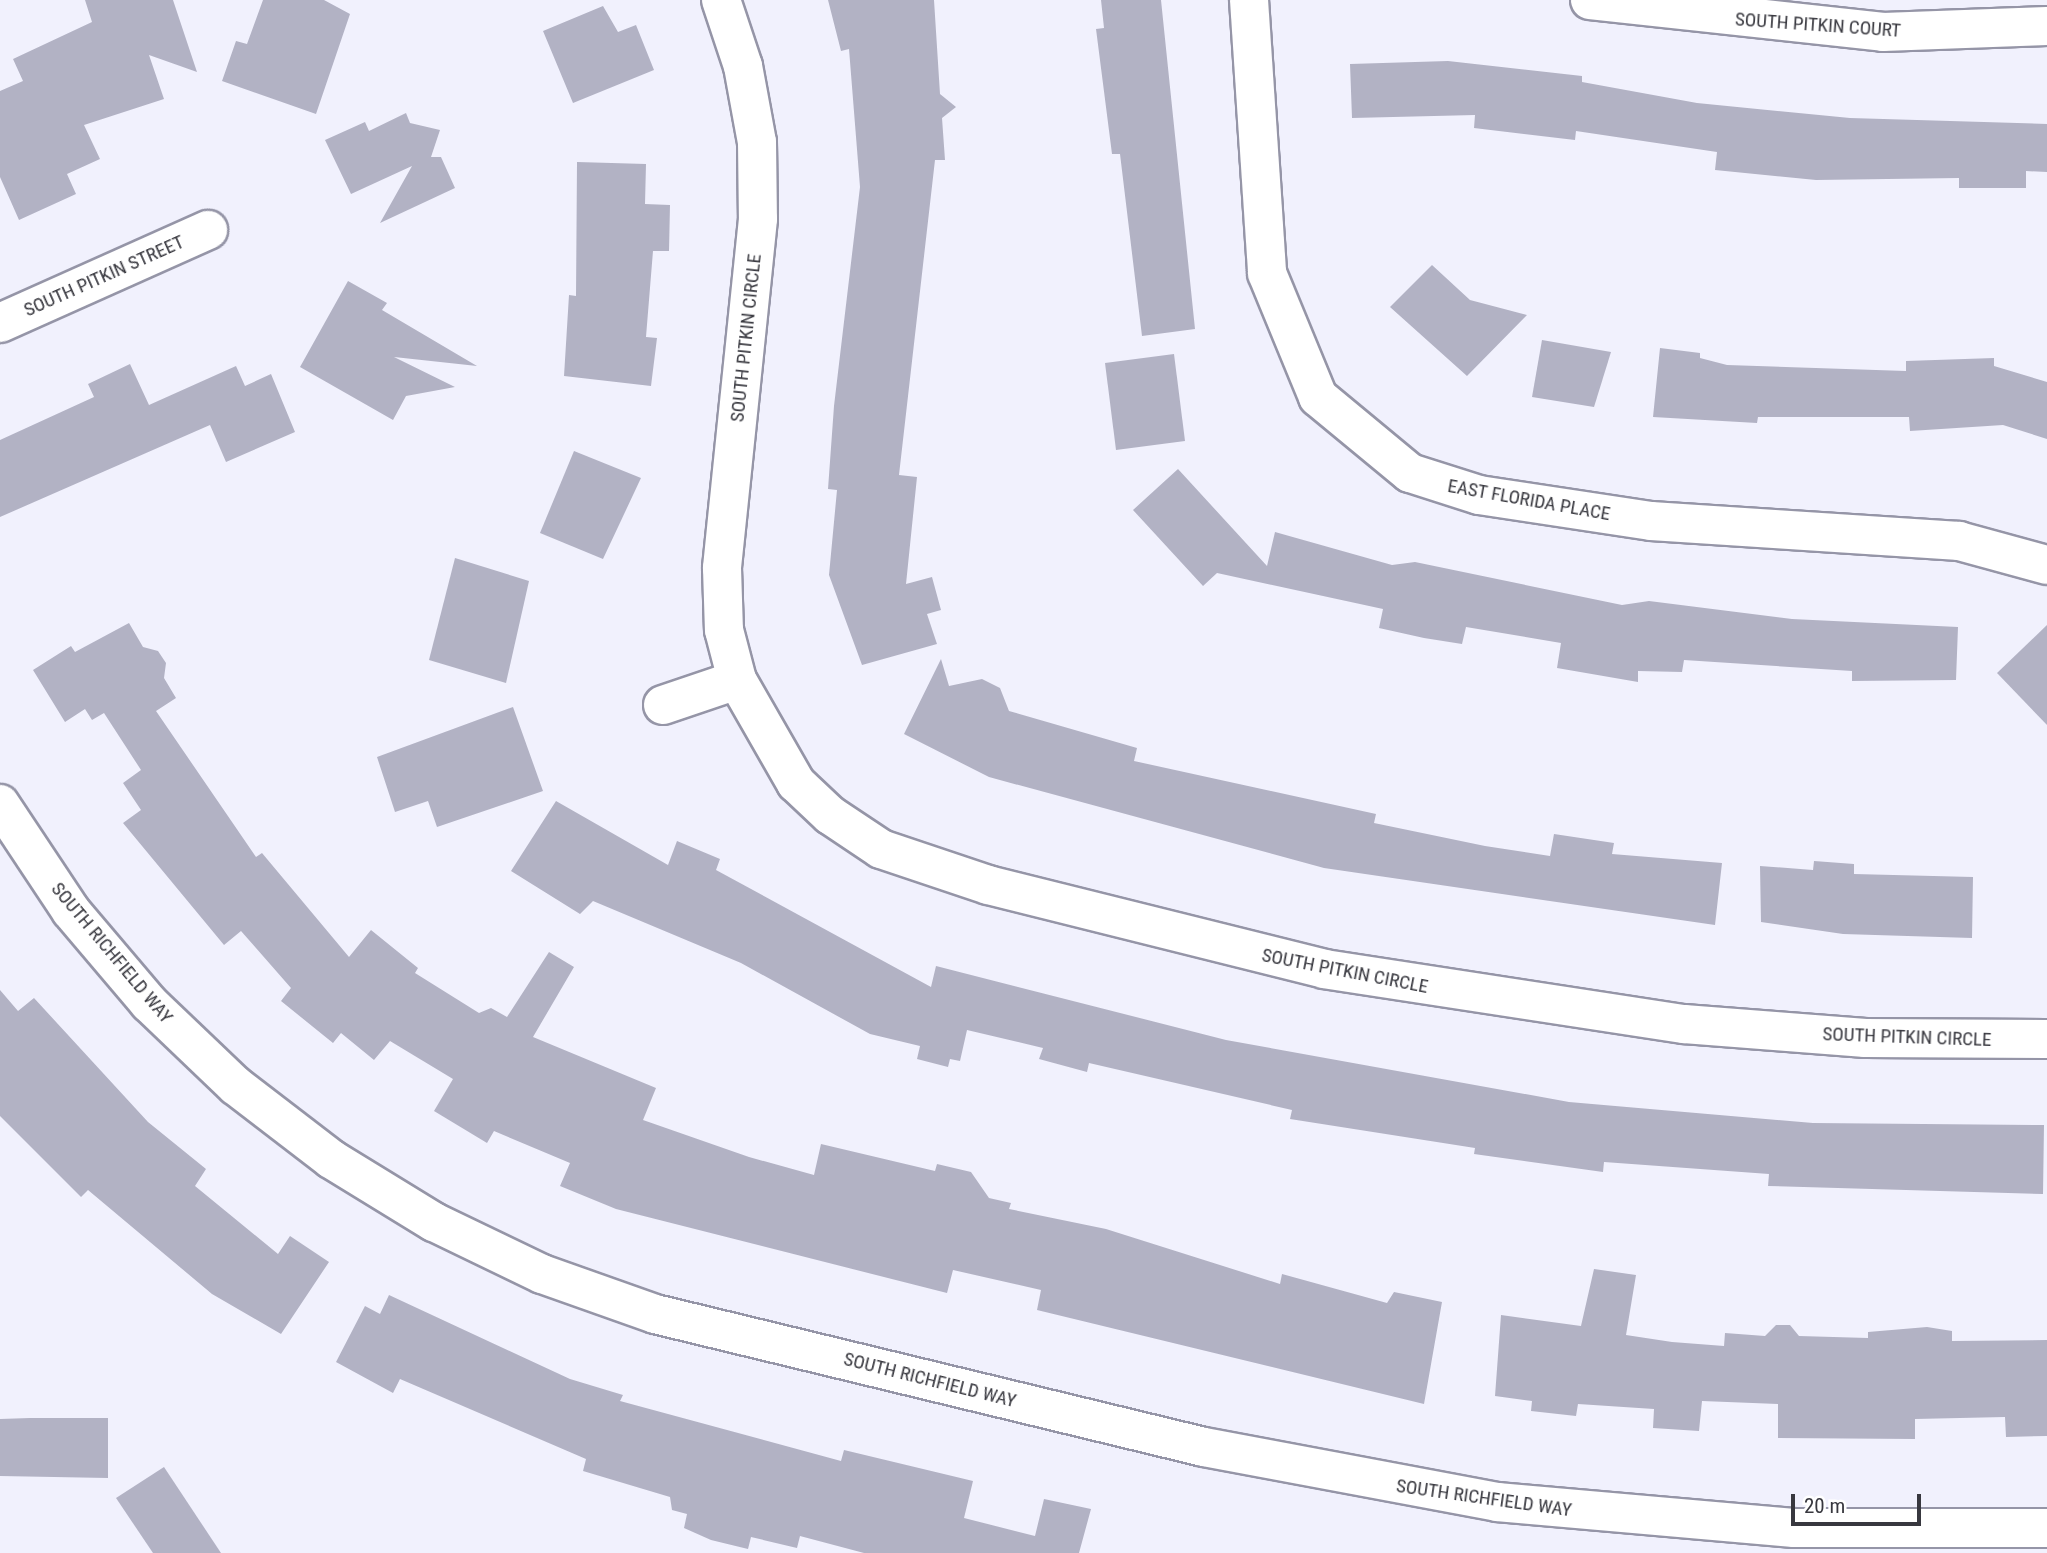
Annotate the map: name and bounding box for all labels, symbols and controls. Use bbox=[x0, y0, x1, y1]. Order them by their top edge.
street label: SOUTH PITKIN COURT bbox=[1734, 8, 1902, 42]
street label: SOUTH PITKIN STREET bbox=[20, 230, 188, 322]
street label: SOUTH PITKIN CIRCLE bbox=[726, 253, 766, 423]
street label: EAST FLORIDA PLACE bbox=[1446, 474, 1612, 526]
street label: SOUTH RICHFIELD WAY bbox=[46, 878, 178, 1028]
street label: SOUTH PITKIN CIRCLE bbox=[1260, 944, 1430, 998]
street label: SOUTH PITKIN CIRCLE bbox=[1822, 1023, 1992, 1051]
street label: SOUTH RICHFIELD WAY bbox=[841, 1348, 1019, 1412]
street label: SOUTH RICHFIELD WAY bbox=[1395, 1474, 1573, 1522]
scale bar bbox=[1795, 1480, 1924, 1524]
text: 20 m bbox=[1804, 1494, 1845, 1518]

